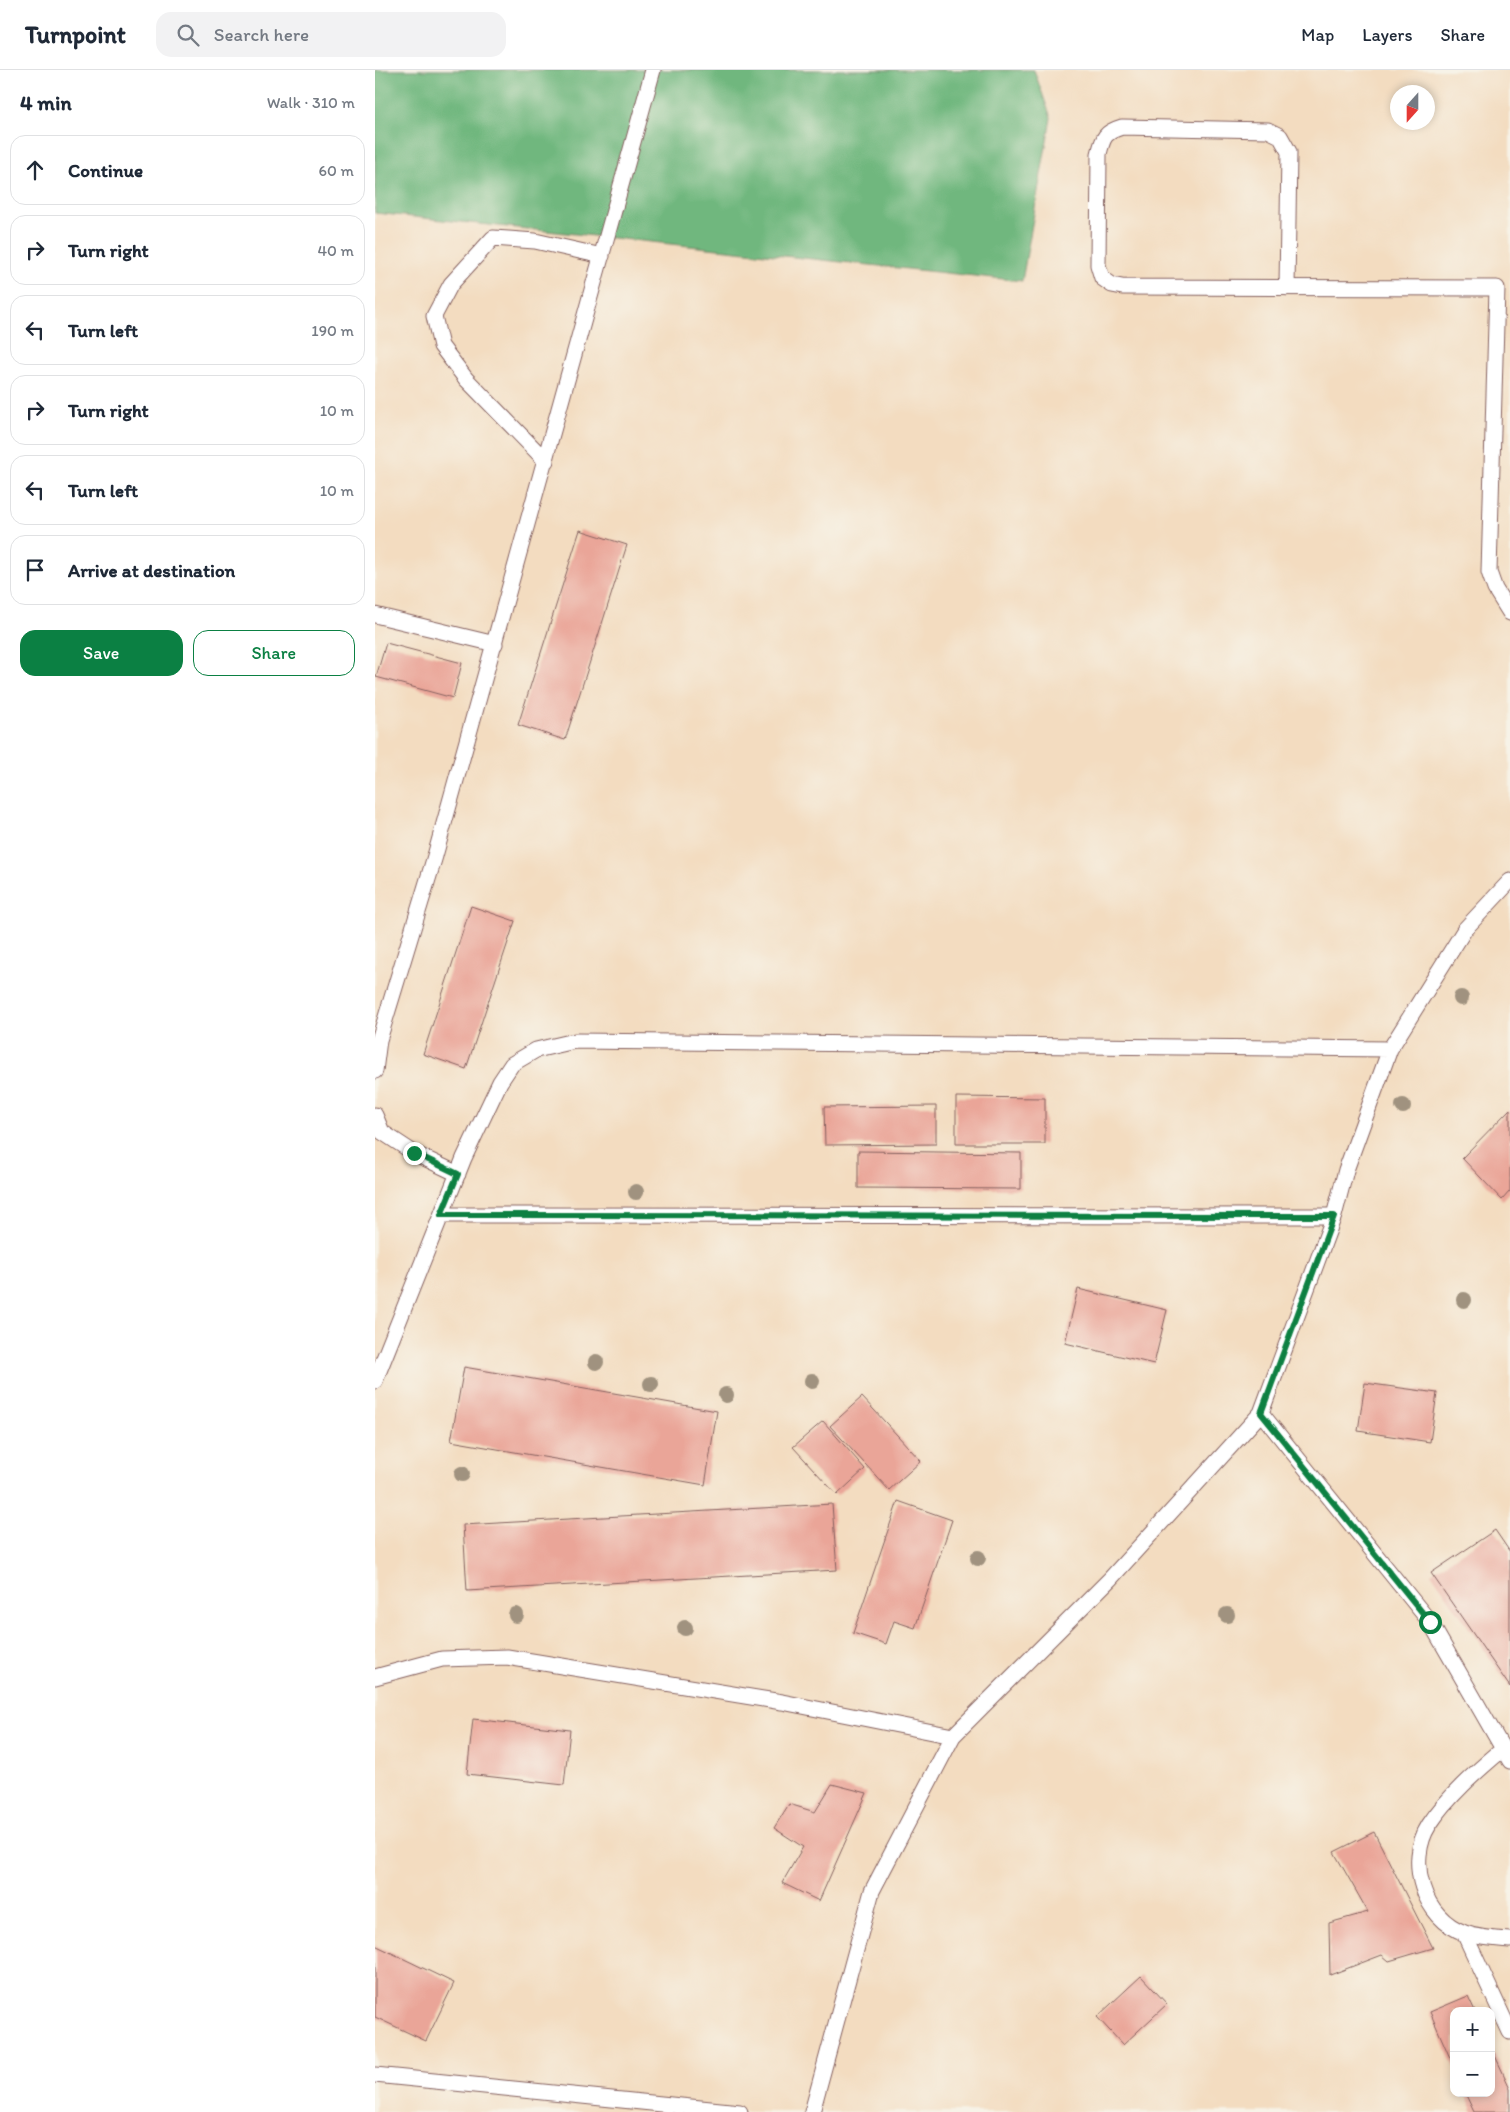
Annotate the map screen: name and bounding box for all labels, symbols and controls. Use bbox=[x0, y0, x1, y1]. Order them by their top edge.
search box bbox=[156, 12, 506, 57]
text: Turnpoint bbox=[25, 20, 126, 49]
icon: search bbox=[174, 21, 202, 49]
text: Search here bbox=[214, 23, 309, 46]
text: Map bbox=[1301, 24, 1334, 46]
text: Layers bbox=[1362, 24, 1412, 46]
text: Share bbox=[1440, 24, 1485, 46]
north arrow bbox=[1390, 85, 1435, 130]
text: 4 min bbox=[20, 90, 72, 115]
text: Walk · 310 m bbox=[267, 93, 355, 112]
icon: ahead bbox=[21, 156, 49, 184]
text: Continue bbox=[68, 159, 143, 182]
text: 60 m bbox=[319, 161, 354, 180]
icon: right bbox=[21, 236, 49, 264]
text: Turn right bbox=[68, 239, 149, 262]
text: 40 m bbox=[317, 241, 354, 260]
icon: left bbox=[21, 316, 49, 344]
text: Turn left bbox=[68, 319, 138, 342]
text: 190 m bbox=[311, 321, 354, 340]
icon: right bbox=[21, 396, 49, 424]
text: Turn right bbox=[68, 399, 149, 422]
text: 10 m bbox=[320, 401, 354, 420]
icon: left bbox=[21, 476, 49, 504]
text: Turn left bbox=[68, 479, 138, 502]
text: 10 m bbox=[320, 481, 354, 500]
icon: arrive bbox=[21, 556, 49, 584]
text: Arrive at destination bbox=[68, 559, 235, 582]
button: Save bbox=[20, 630, 183, 676]
button: Share bbox=[193, 630, 355, 676]
route end bbox=[403, 1142, 426, 1165]
route start bbox=[1419, 1611, 1442, 1634]
map controls bbox=[1450, 2007, 1495, 2097]
button: + bbox=[1450, 2007, 1495, 2052]
button: − bbox=[1450, 2052, 1495, 2097]

